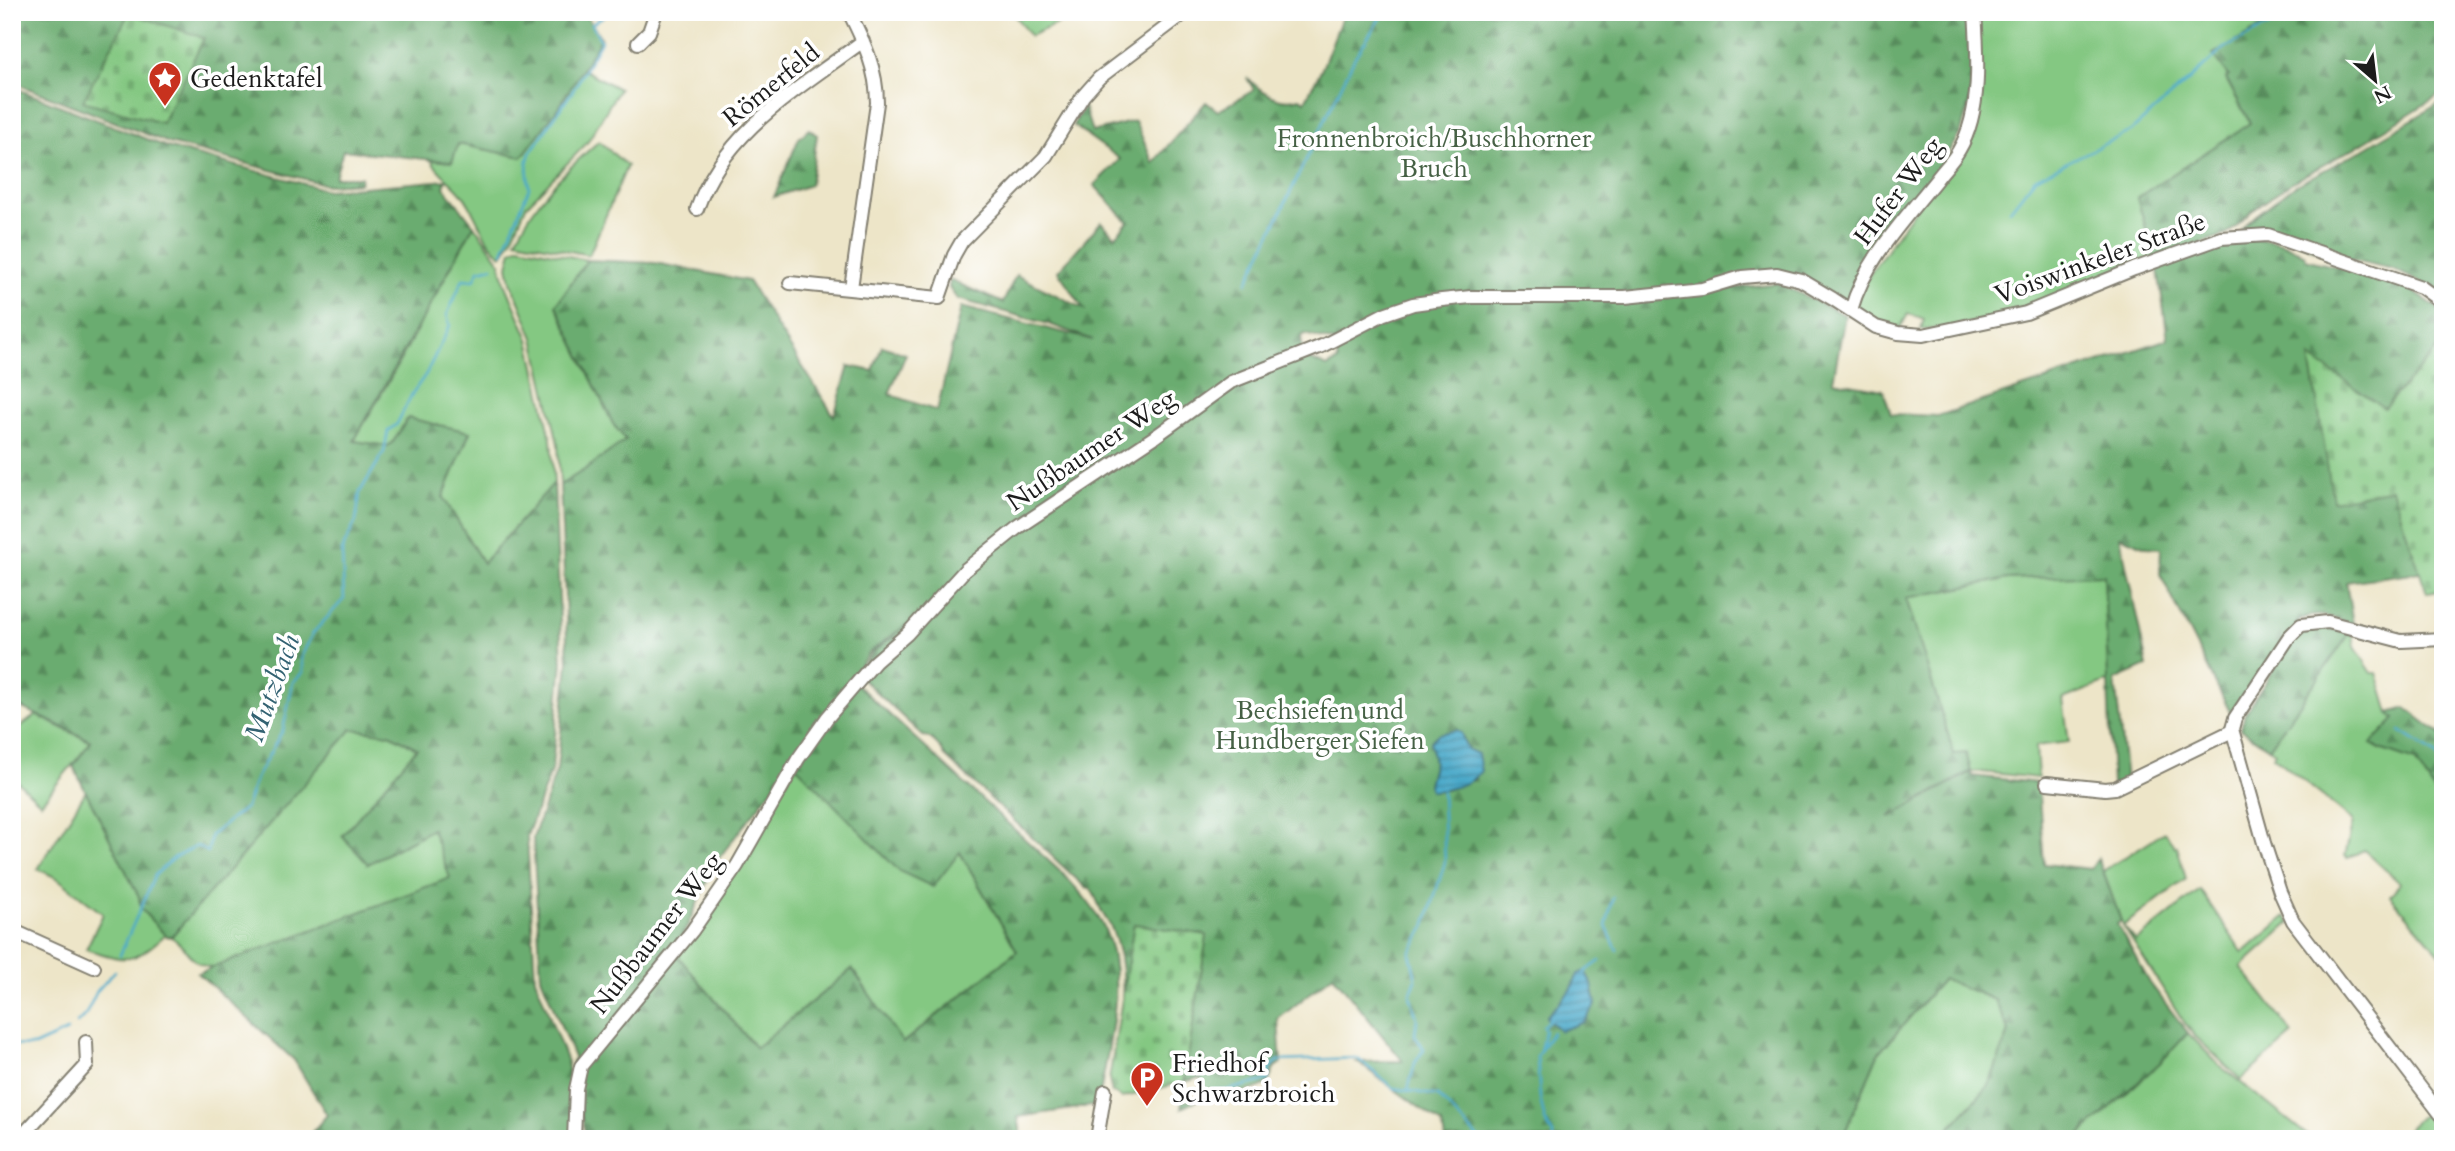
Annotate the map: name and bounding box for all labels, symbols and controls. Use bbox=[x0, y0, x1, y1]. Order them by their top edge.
street label: Römerfeld bbox=[715, 35, 827, 135]
north arrow bbox=[2340, 46, 2410, 116]
place icon: Gedenktafel bbox=[146, 59, 184, 108]
place label: Gedenktafel bbox=[190, 61, 323, 96]
text: N bbox=[2369, 79, 2396, 110]
park label: Fronnenbroich/Buschhorner Bruch bbox=[1277, 121, 1592, 186]
street label: Hufer Weg bbox=[1846, 129, 1951, 252]
street label: Voiswinkeler Straße bbox=[1990, 204, 2210, 312]
street label: Nußbaumer Weg bbox=[1000, 380, 1183, 520]
water label: Mutzbach bbox=[235, 629, 309, 747]
park label: Bechsiefen und Hundberger Siefen bbox=[1215, 693, 1425, 758]
street label: Nußbaumer Weg bbox=[582, 844, 731, 1021]
place label: Friedhof Schwarzbroich bbox=[1172, 1046, 1335, 1111]
parking icon: Friedhof Schwarzbroich bbox=[1128, 1059, 1166, 1108]

